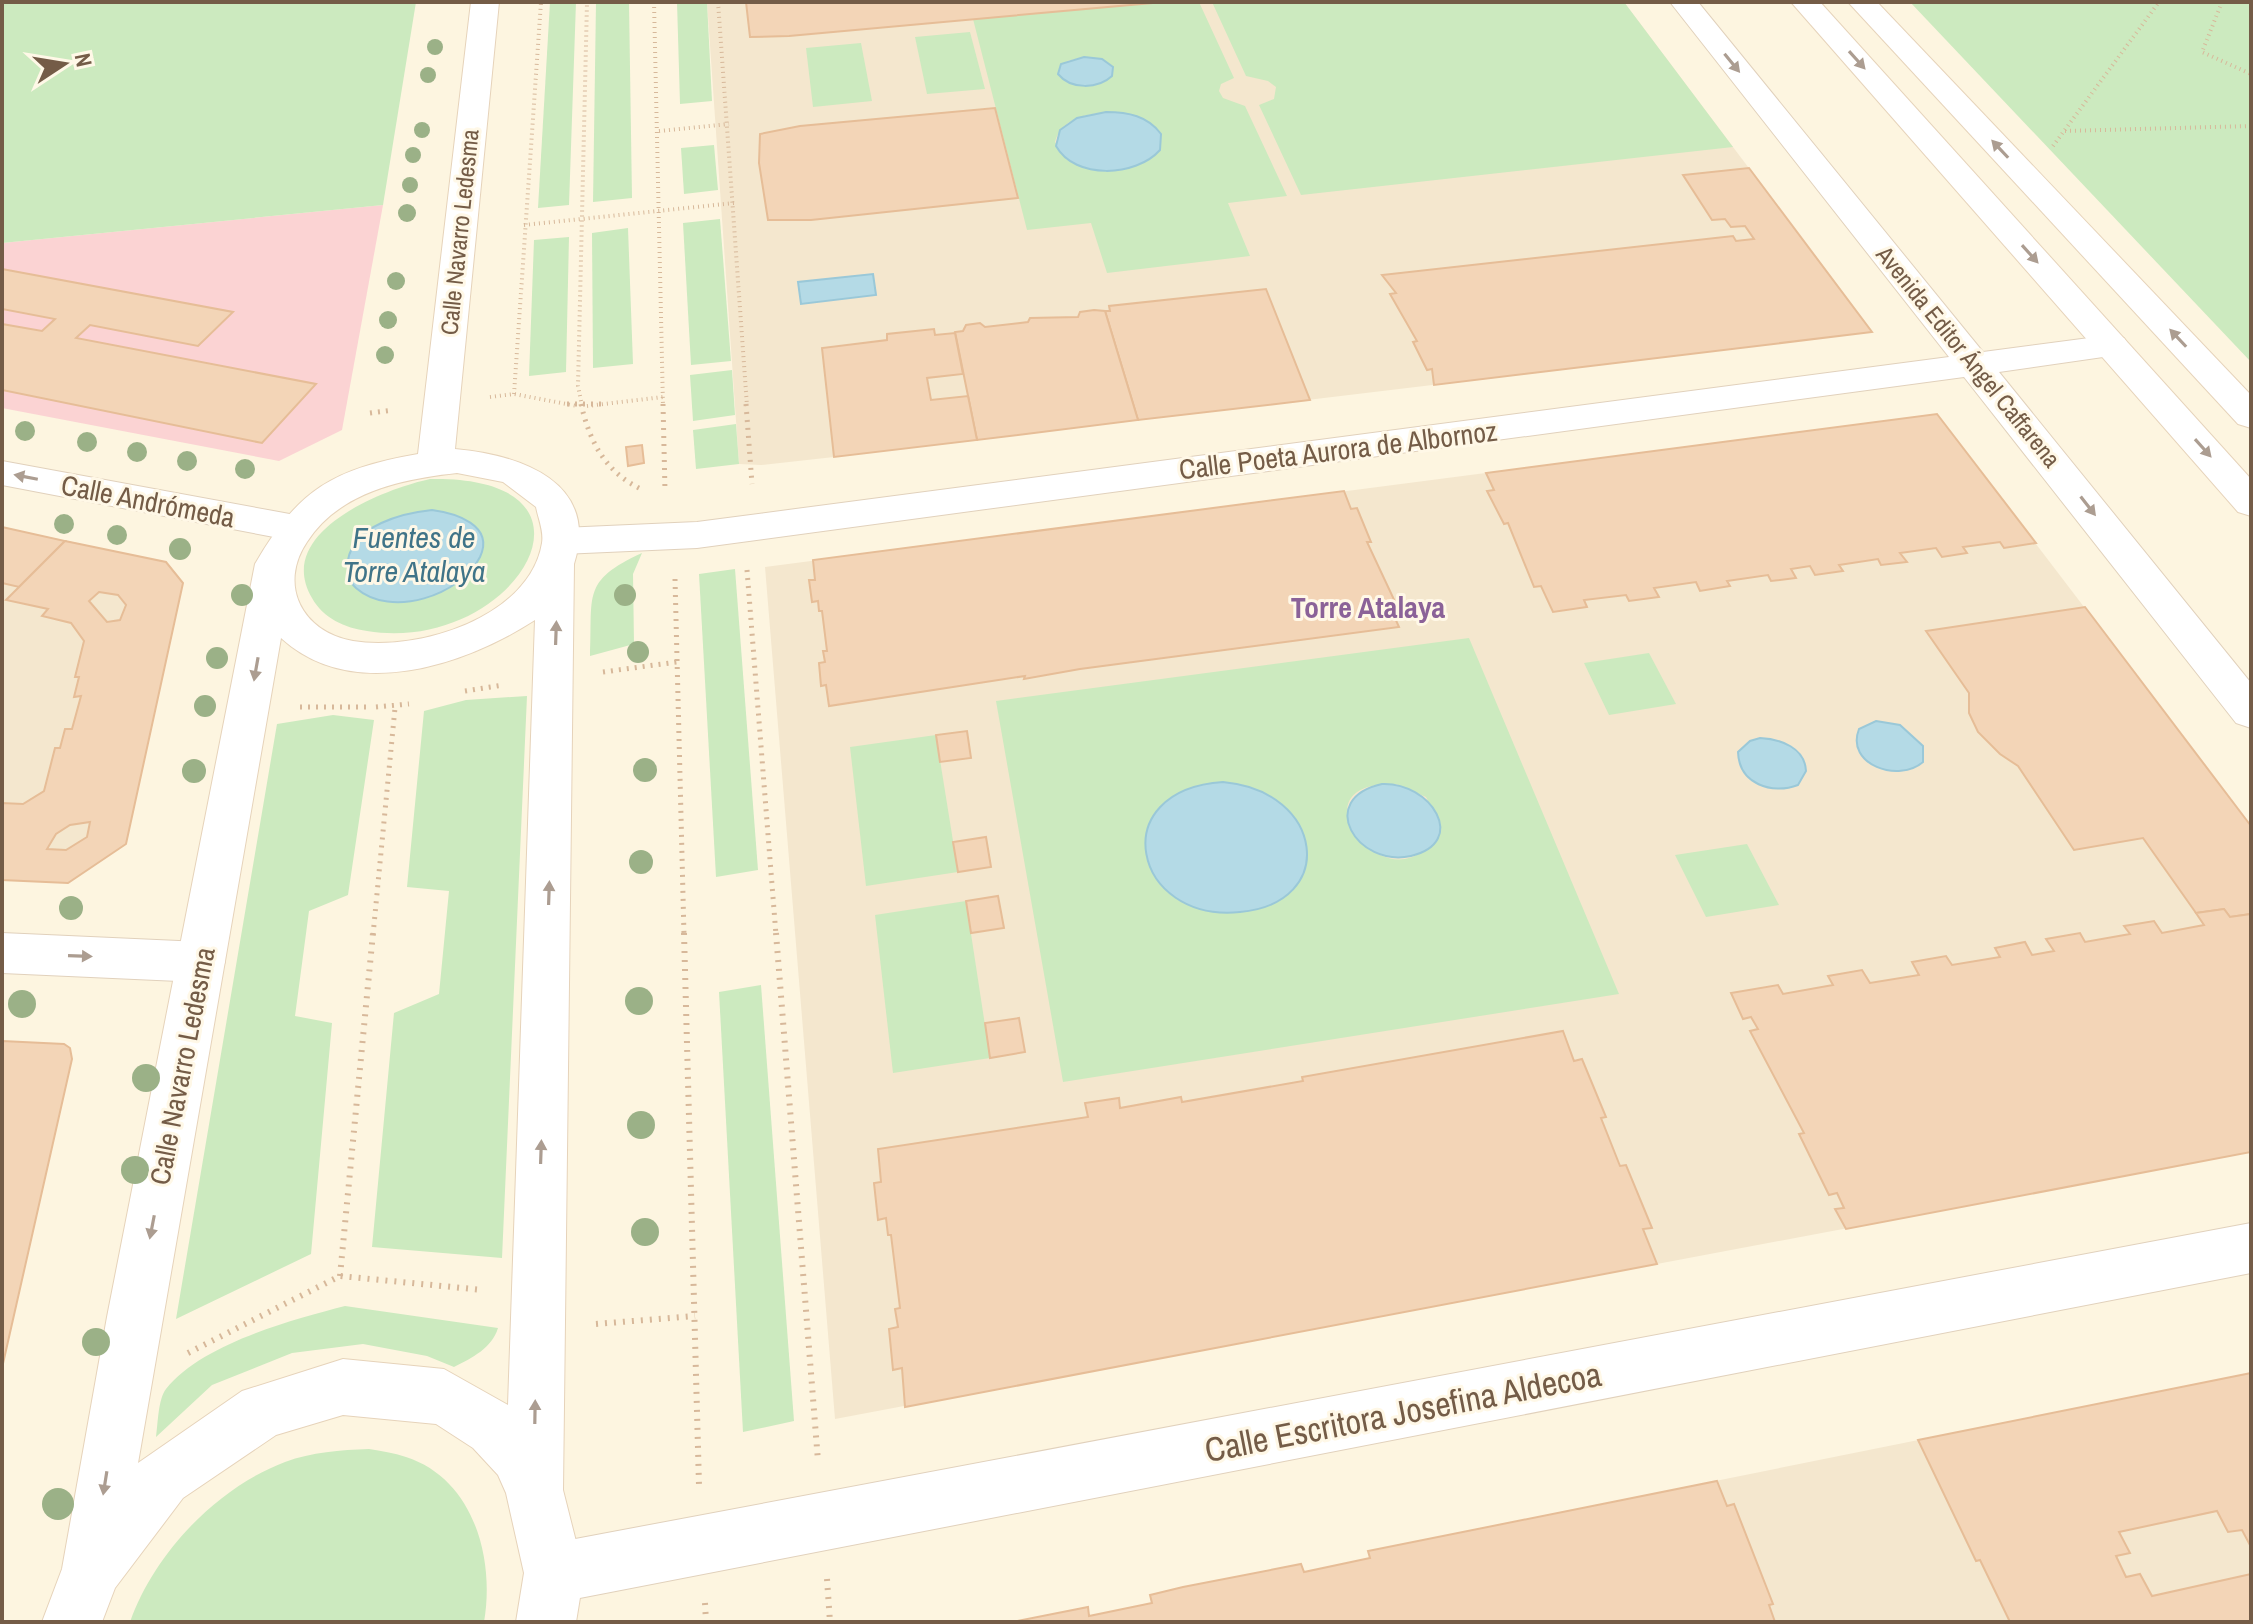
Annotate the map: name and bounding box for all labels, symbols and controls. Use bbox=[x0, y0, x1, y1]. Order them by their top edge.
north arrow bbox=[24, 24, 104, 104]
text: N bbox=[68, 50, 100, 69]
one-way arrow bbox=[1848, 50, 1865, 70]
one-way arrow bbox=[1724, 53, 1740, 73]
street label: Calle Navarro Ledesma bbox=[432, 127, 486, 336]
one-way arrow bbox=[1992, 140, 2010, 159]
street label: Avenida Editor Ángel Caffarena bbox=[1869, 238, 2068, 474]
one-way arrow bbox=[2021, 245, 2039, 264]
one-way arrow bbox=[2170, 329, 2188, 348]
street label: Calle Poeta Aurora de Albornoz bbox=[1177, 412, 1499, 488]
one-way arrow bbox=[2194, 438, 2211, 458]
street label: Calle Andrómeda bbox=[58, 466, 238, 536]
one-way arrow bbox=[13, 471, 38, 483]
one-way arrow bbox=[2079, 496, 2096, 516]
water label: Fuentes de Torre Atalaya bbox=[343, 517, 485, 591]
district label: Torre Atalaya bbox=[1291, 587, 1446, 627]
one-way arrow bbox=[549, 620, 562, 645]
one-way arrow bbox=[249, 656, 261, 681]
one-way arrow bbox=[542, 880, 555, 905]
street label: Calle Navarro Ledesma bbox=[140, 944, 224, 1188]
one-way arrow bbox=[68, 950, 93, 963]
one-way arrow bbox=[535, 1139, 548, 1164]
one-way arrow bbox=[145, 1215, 157, 1240]
street label: Calle Escritora Josefina Aldecoa bbox=[1201, 1351, 1606, 1473]
one-way arrow bbox=[529, 1399, 541, 1424]
one-way arrow bbox=[99, 1471, 111, 1496]

